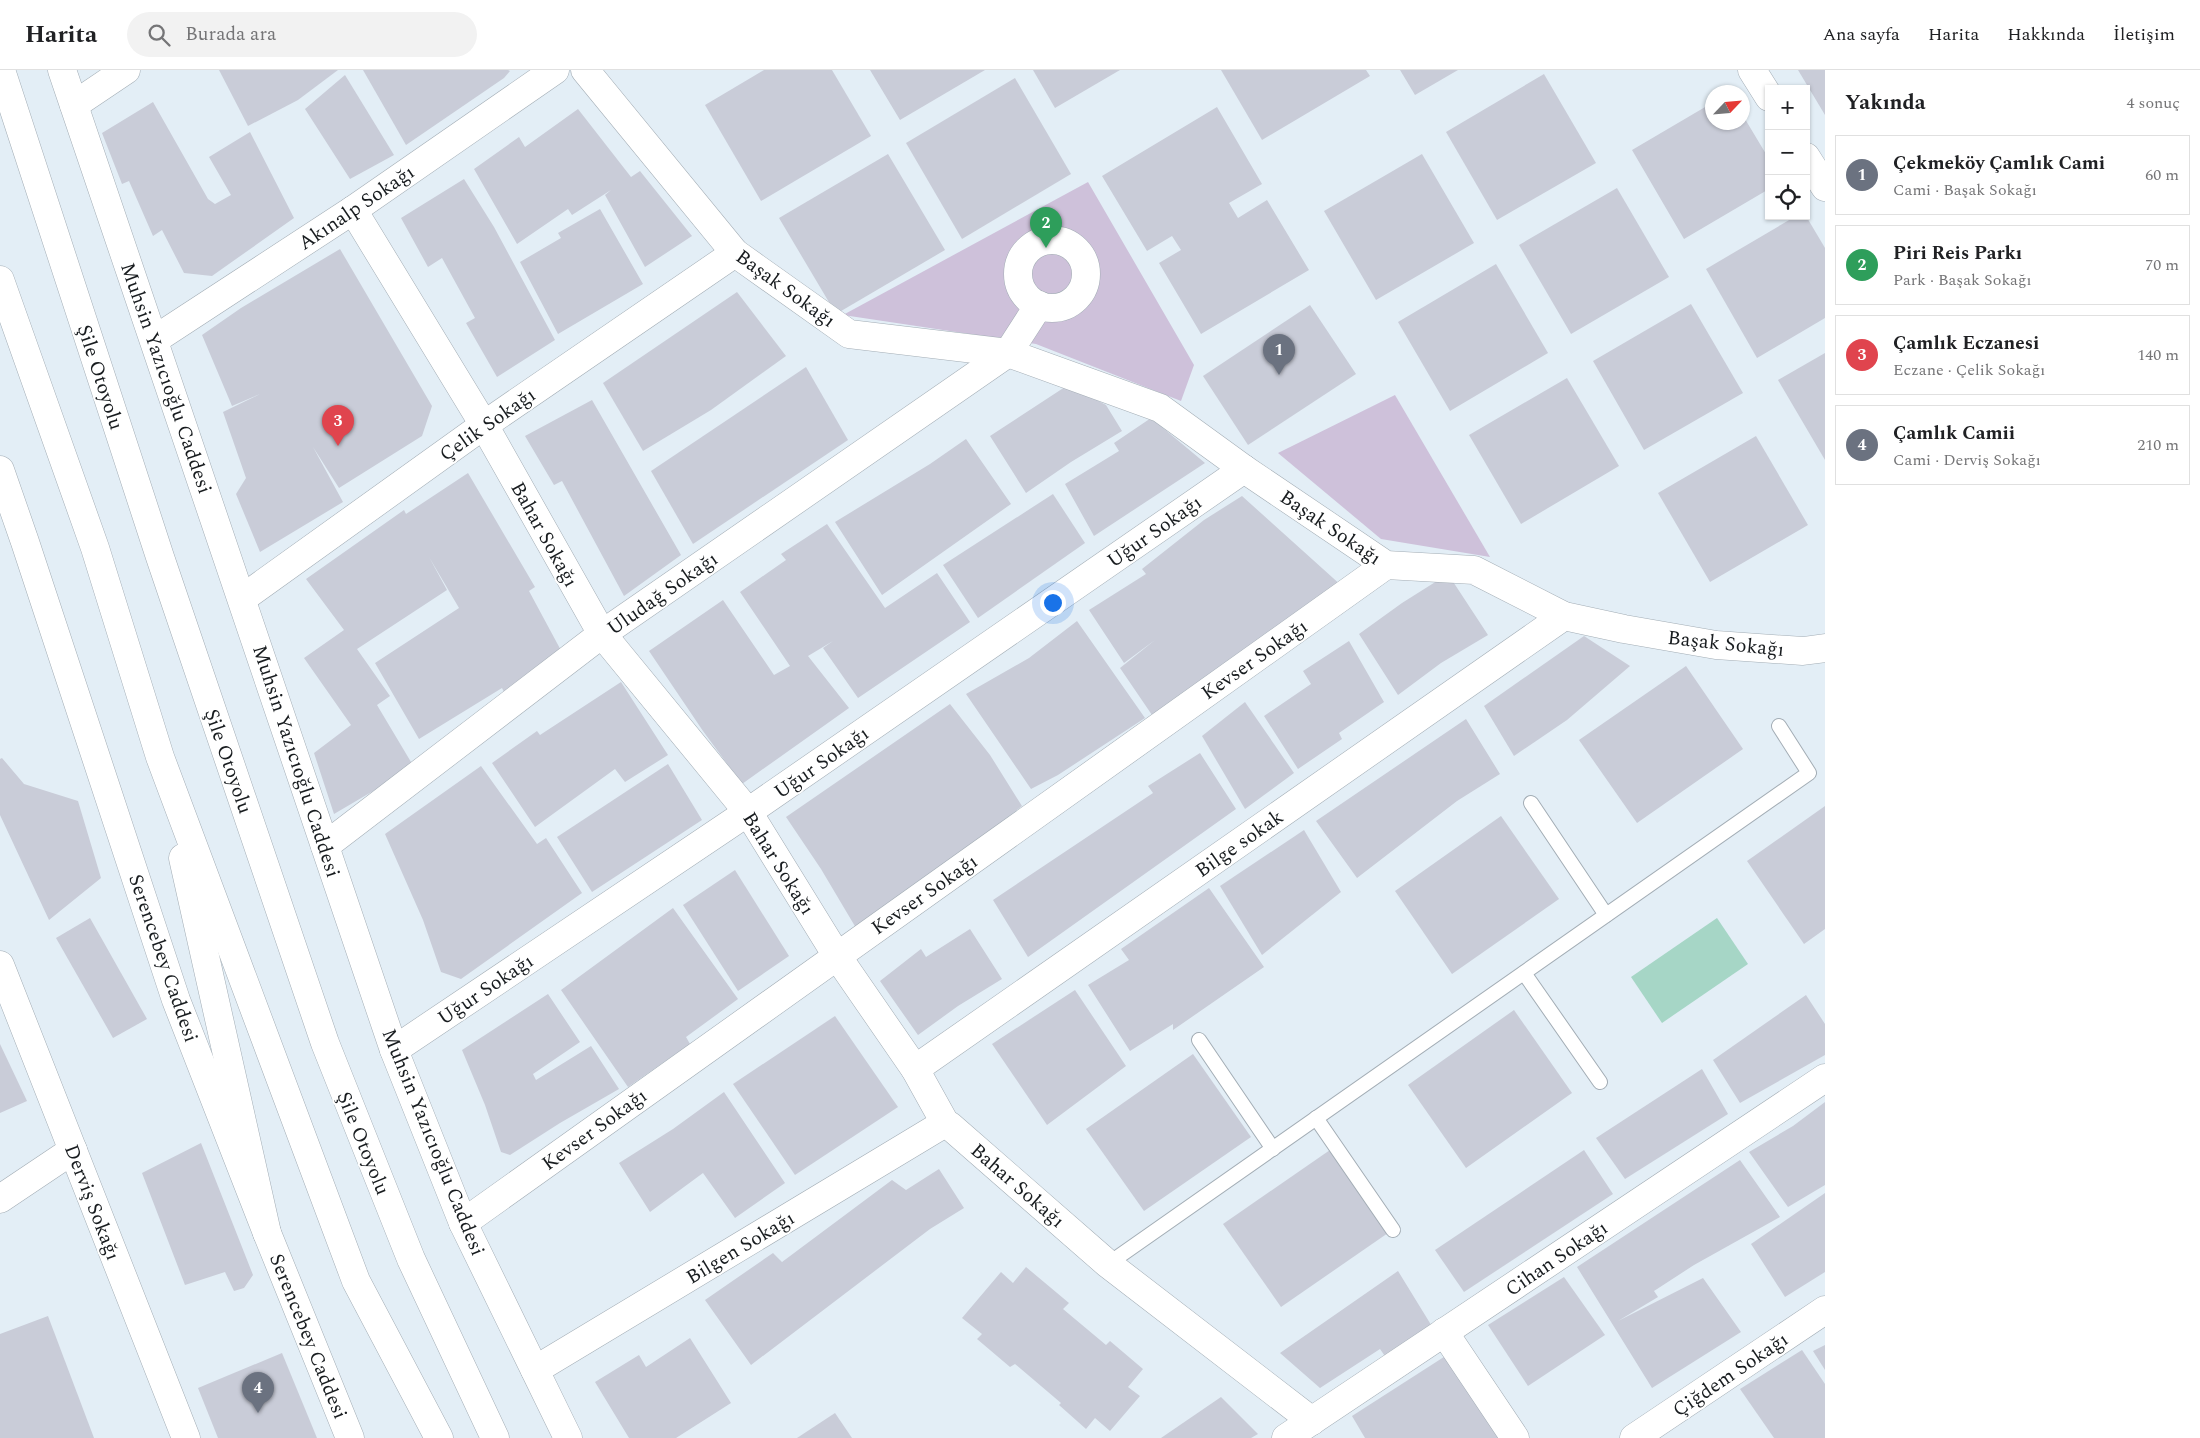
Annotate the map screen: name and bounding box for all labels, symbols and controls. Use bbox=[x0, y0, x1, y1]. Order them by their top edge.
search box bbox=[127, 12, 477, 57]
text: Harita bbox=[25, 17, 97, 53]
text: Burada ara bbox=[185, 20, 276, 49]
icon: search bbox=[145, 21, 173, 49]
text: Ana sayfa bbox=[1823, 21, 1900, 48]
text: Harita bbox=[1928, 21, 1979, 48]
text: Hakkında bbox=[2007, 21, 2085, 48]
text: İletişim bbox=[2113, 21, 2175, 48]
north arrow bbox=[1705, 85, 1750, 130]
map controls bbox=[1765, 85, 1810, 220]
button: + bbox=[1765, 85, 1810, 130]
text: Yakında bbox=[1845, 87, 1926, 119]
text: 4 sonuç bbox=[2126, 91, 2180, 115]
button: − bbox=[1765, 130, 1810, 175]
text: Çekmeköy Çamlık Cami bbox=[1893, 149, 2105, 178]
street label: Akınalp Sokağı bbox=[292, 158, 421, 258]
text: 1 bbox=[1858, 163, 1866, 187]
text: 60 m bbox=[2145, 163, 2179, 187]
button: locate bbox=[1765, 175, 1810, 220]
text: Cami · Başak Sokağı bbox=[1893, 178, 2037, 202]
pin: 2 bbox=[1030, 207, 1062, 248]
text: Piri Reis Parkı bbox=[1893, 239, 2022, 268]
street label: Başak Sokağı bbox=[729, 242, 842, 335]
text: 2 bbox=[1858, 253, 1866, 277]
text: 70 m bbox=[2145, 253, 2179, 277]
street label: Muhsin Yazıcıoğlu Caddesi bbox=[112, 259, 220, 498]
text: Park · Başak Sokağı bbox=[1893, 268, 2032, 292]
street label: Şile Otoyolu bbox=[69, 321, 131, 434]
text: Çamlık Eczanesi bbox=[1893, 329, 2039, 358]
pin: 1 bbox=[1263, 334, 1295, 375]
text: 3 bbox=[1858, 343, 1866, 367]
text: 140 m bbox=[2137, 343, 2179, 367]
text: Eczane · Çelik Sokağı bbox=[1893, 358, 2045, 382]
street label: Çelik Sokağı bbox=[433, 380, 542, 469]
pin: 3 bbox=[322, 405, 354, 446]
text: Çamlık Camii bbox=[1893, 419, 2015, 448]
text: 4 bbox=[1858, 433, 1866, 457]
text: 210 m bbox=[2137, 433, 2179, 457]
text: Cami · Derviş Sokağı bbox=[1893, 448, 2041, 472]
street label: Bahar Sokağı bbox=[503, 476, 586, 593]
street label: Başak Sokağı bbox=[1274, 483, 1387, 573]
street label: Uğur Sokağı bbox=[1101, 488, 1208, 576]
street label: Uludağ Sokağı bbox=[601, 544, 724, 643]
your location bbox=[1040, 590, 1066, 616]
street label: Kevser Sokağı bbox=[1195, 612, 1314, 708]
street label: Başak Sokağı bbox=[1666, 623, 1786, 665]
street label: Muhsin Yazıcıoğlu Caddesi bbox=[244, 641, 348, 881]
street label: Şile Otoyolu bbox=[196, 705, 260, 818]
street label: Uğur Sokağı bbox=[768, 719, 875, 807]
street label: Bilge sokak bbox=[1189, 802, 1290, 885]
street label: Bahar Sokağı bbox=[735, 806, 822, 921]
street label: Kevser Sokağı bbox=[865, 847, 984, 943]
street label: Serencebey Caddesi bbox=[120, 870, 206, 1046]
street label: Uğur Sokağı bbox=[431, 947, 540, 1033]
street label: Muhsin Yazıcıoğlu Caddesi bbox=[374, 1024, 492, 1261]
street label: Kevser Sokağı bbox=[536, 1081, 654, 1178]
street label: Şile Otoyolu bbox=[329, 1087, 397, 1200]
street label: Bahar Sokağı bbox=[963, 1136, 1071, 1235]
street label: Derviş Sokağı bbox=[56, 1140, 128, 1265]
street label: Bilgen Sokağı bbox=[681, 1204, 800, 1292]
street label: Cihan Sokağı bbox=[1499, 1213, 1614, 1304]
street label: Serencebey Caddesi bbox=[261, 1249, 355, 1424]
street label: Çiğdem Sokağı bbox=[1667, 1325, 1795, 1425]
pin: 4 bbox=[242, 1372, 274, 1413]

